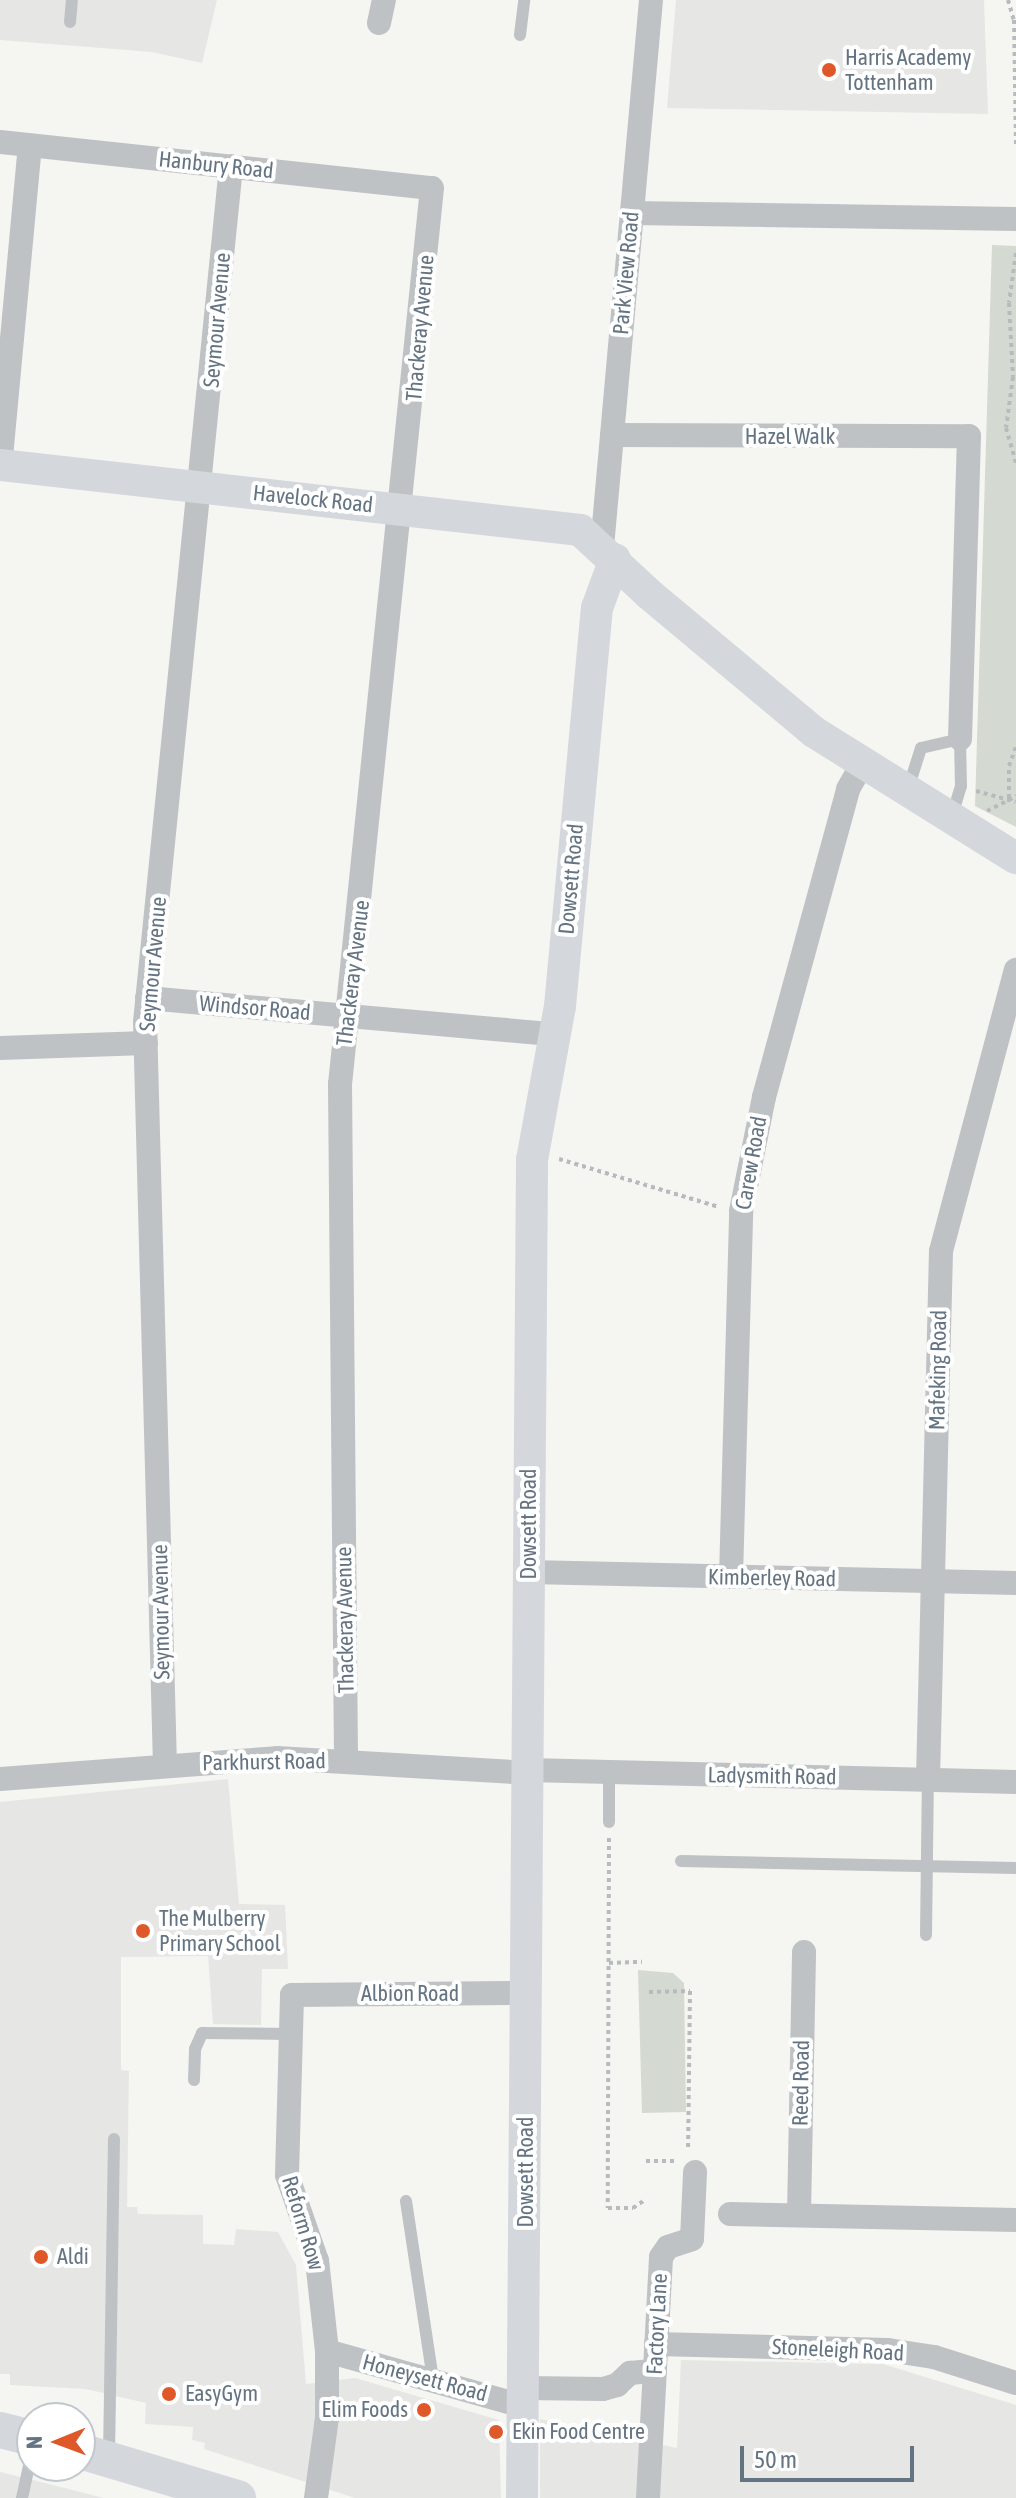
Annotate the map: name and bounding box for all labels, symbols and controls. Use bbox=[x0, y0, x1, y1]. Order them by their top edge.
place label: Harris Academy Tottenham bbox=[845, 44, 971, 96]
marker: Harris Academy Tottenham bbox=[820, 61, 838, 79]
street label: Hanbury Road bbox=[157, 146, 275, 184]
street label: Park View Road bbox=[607, 210, 645, 336]
street label: Seymour Avenue bbox=[198, 251, 236, 389]
street label: Thackeray Avenue bbox=[400, 254, 440, 402]
street label: Hazel Walk bbox=[745, 424, 835, 450]
street label: Havelock Road bbox=[252, 480, 374, 518]
street label: Dowsett Road bbox=[553, 823, 589, 935]
street label: Seymour Avenue bbox=[134, 895, 172, 1033]
street label: Thackeray Avenue bbox=[331, 899, 375, 1047]
street label: Windsor Road bbox=[198, 990, 312, 1026]
street label: Carew Road bbox=[730, 1114, 772, 1212]
street label: Mafeking Road bbox=[924, 1310, 952, 1430]
street label: Dowsett Road bbox=[516, 1468, 542, 1580]
street label: Seymour Avenue bbox=[147, 1544, 175, 1680]
street label: Thackeray Avenue bbox=[331, 1546, 359, 1694]
street label: Kimberley Road bbox=[708, 1564, 836, 1592]
street label: Parkhurst Road bbox=[202, 1748, 326, 1776]
street label: Ladysmith Road bbox=[707, 1762, 837, 1790]
place label: The Mulberry Primary School bbox=[159, 1905, 281, 1956]
marker: The Mulberry Primary School bbox=[134, 1922, 152, 1940]
street label: Albion Road bbox=[361, 1981, 459, 2007]
street label: Reed Road bbox=[787, 2040, 815, 2126]
street label: Dowsett Road bbox=[513, 2116, 539, 2228]
street label: Reform Row bbox=[276, 2173, 330, 2273]
place label: Aldi bbox=[57, 2244, 89, 2270]
marker: Aldi bbox=[32, 2248, 50, 2266]
street label: Factory Lane bbox=[641, 2273, 673, 2375]
street label: Stoneleigh Road bbox=[771, 2333, 905, 2367]
street label: Honeysett Road bbox=[360, 2349, 490, 2407]
place label: EasyGym bbox=[185, 2381, 258, 2407]
marker: EasyGym bbox=[160, 2385, 178, 2403]
place label: Elim Foods bbox=[322, 2397, 408, 2423]
marker: Elim Foods bbox=[415, 2401, 433, 2419]
north arrow bbox=[16, 2402, 96, 2482]
place label: Ekin Food Centre bbox=[512, 2419, 645, 2445]
marker: Ekin Food Centre bbox=[487, 2423, 505, 2441]
scale bar bbox=[744, 2430, 918, 2480]
text: N bbox=[21, 2436, 47, 2449]
text: 50 m bbox=[754, 2446, 797, 2473]

